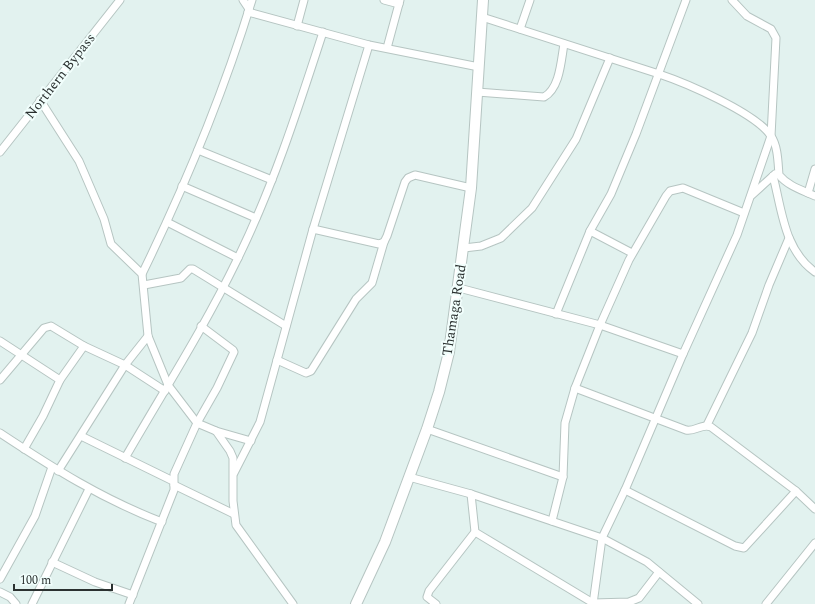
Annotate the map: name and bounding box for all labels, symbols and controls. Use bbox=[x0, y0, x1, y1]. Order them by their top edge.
street label: Northern Bypass bbox=[20, 29, 100, 123]
street label: Thamaga Road bbox=[436, 263, 472, 357]
scale bar bbox=[14, 566, 112, 592]
text: 100 m bbox=[20, 571, 51, 590]

